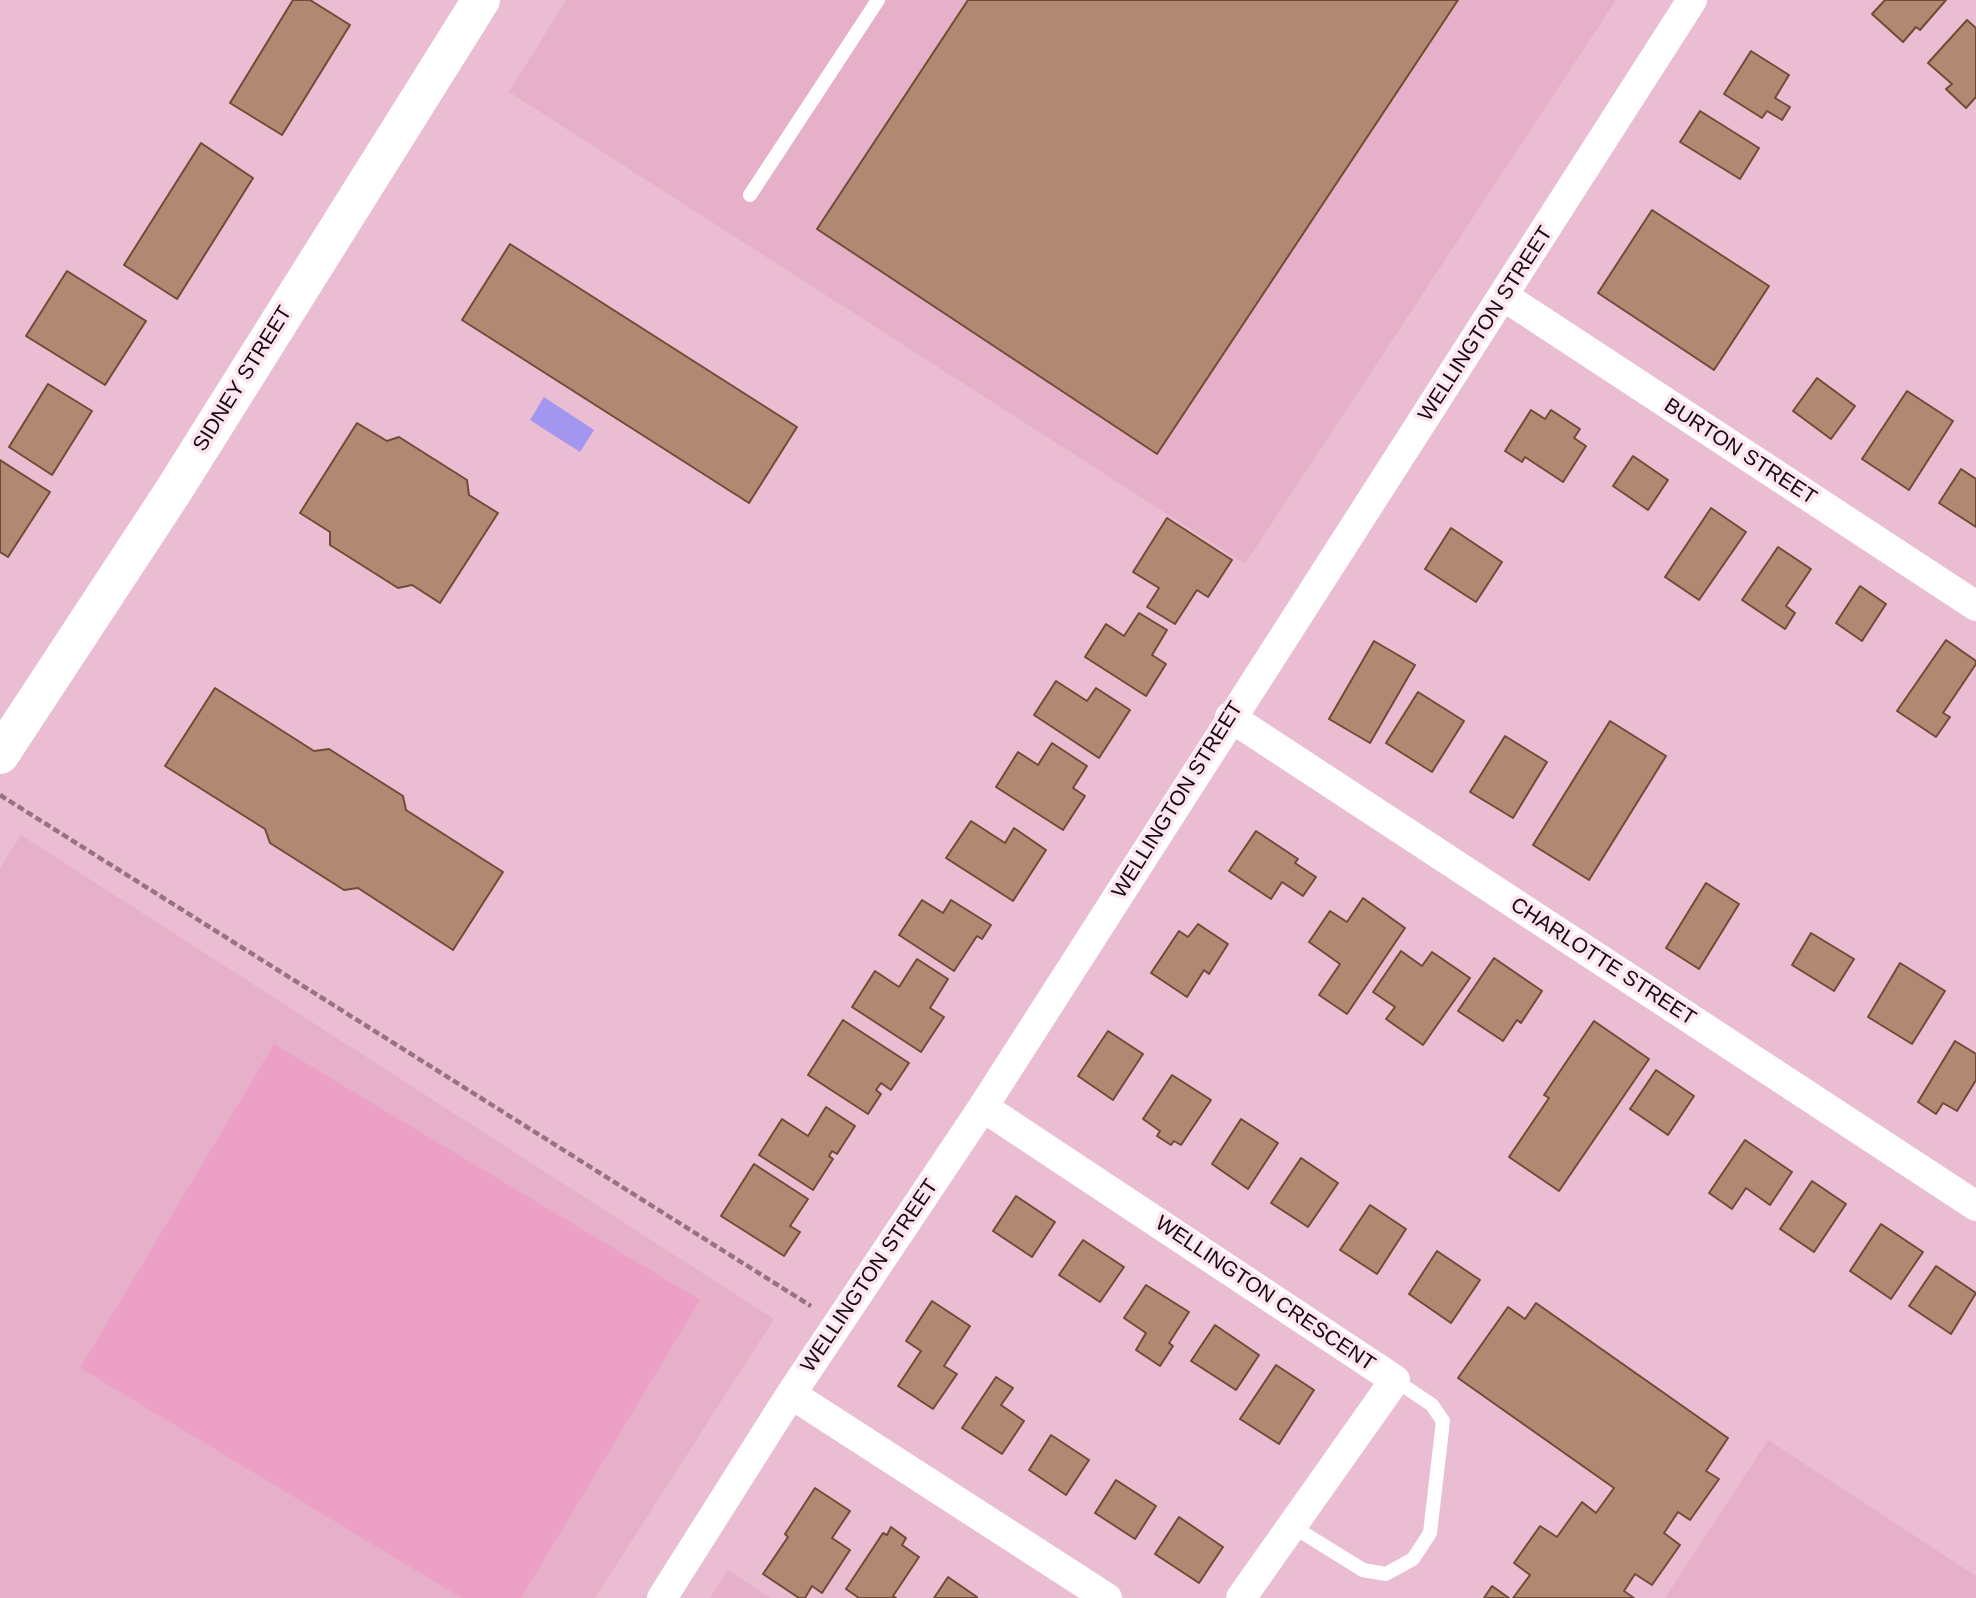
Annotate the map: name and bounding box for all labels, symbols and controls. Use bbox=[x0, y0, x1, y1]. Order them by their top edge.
street label: WELLINGTON STREET bbox=[1414, 222, 1558, 426]
street label: SIDNEY STREET bbox=[188, 302, 298, 456]
street label: BURTON STREET bbox=[1659, 393, 1821, 511]
street label: WELLINGTON STREET bbox=[1107, 697, 1249, 903]
street label: CHARLOTTE STREET bbox=[1506, 893, 1700, 1031]
street label: WELLINGTON STREET bbox=[796, 1175, 944, 1377]
street label: WELLINGTON CRESCENT bbox=[1150, 1211, 1380, 1377]

